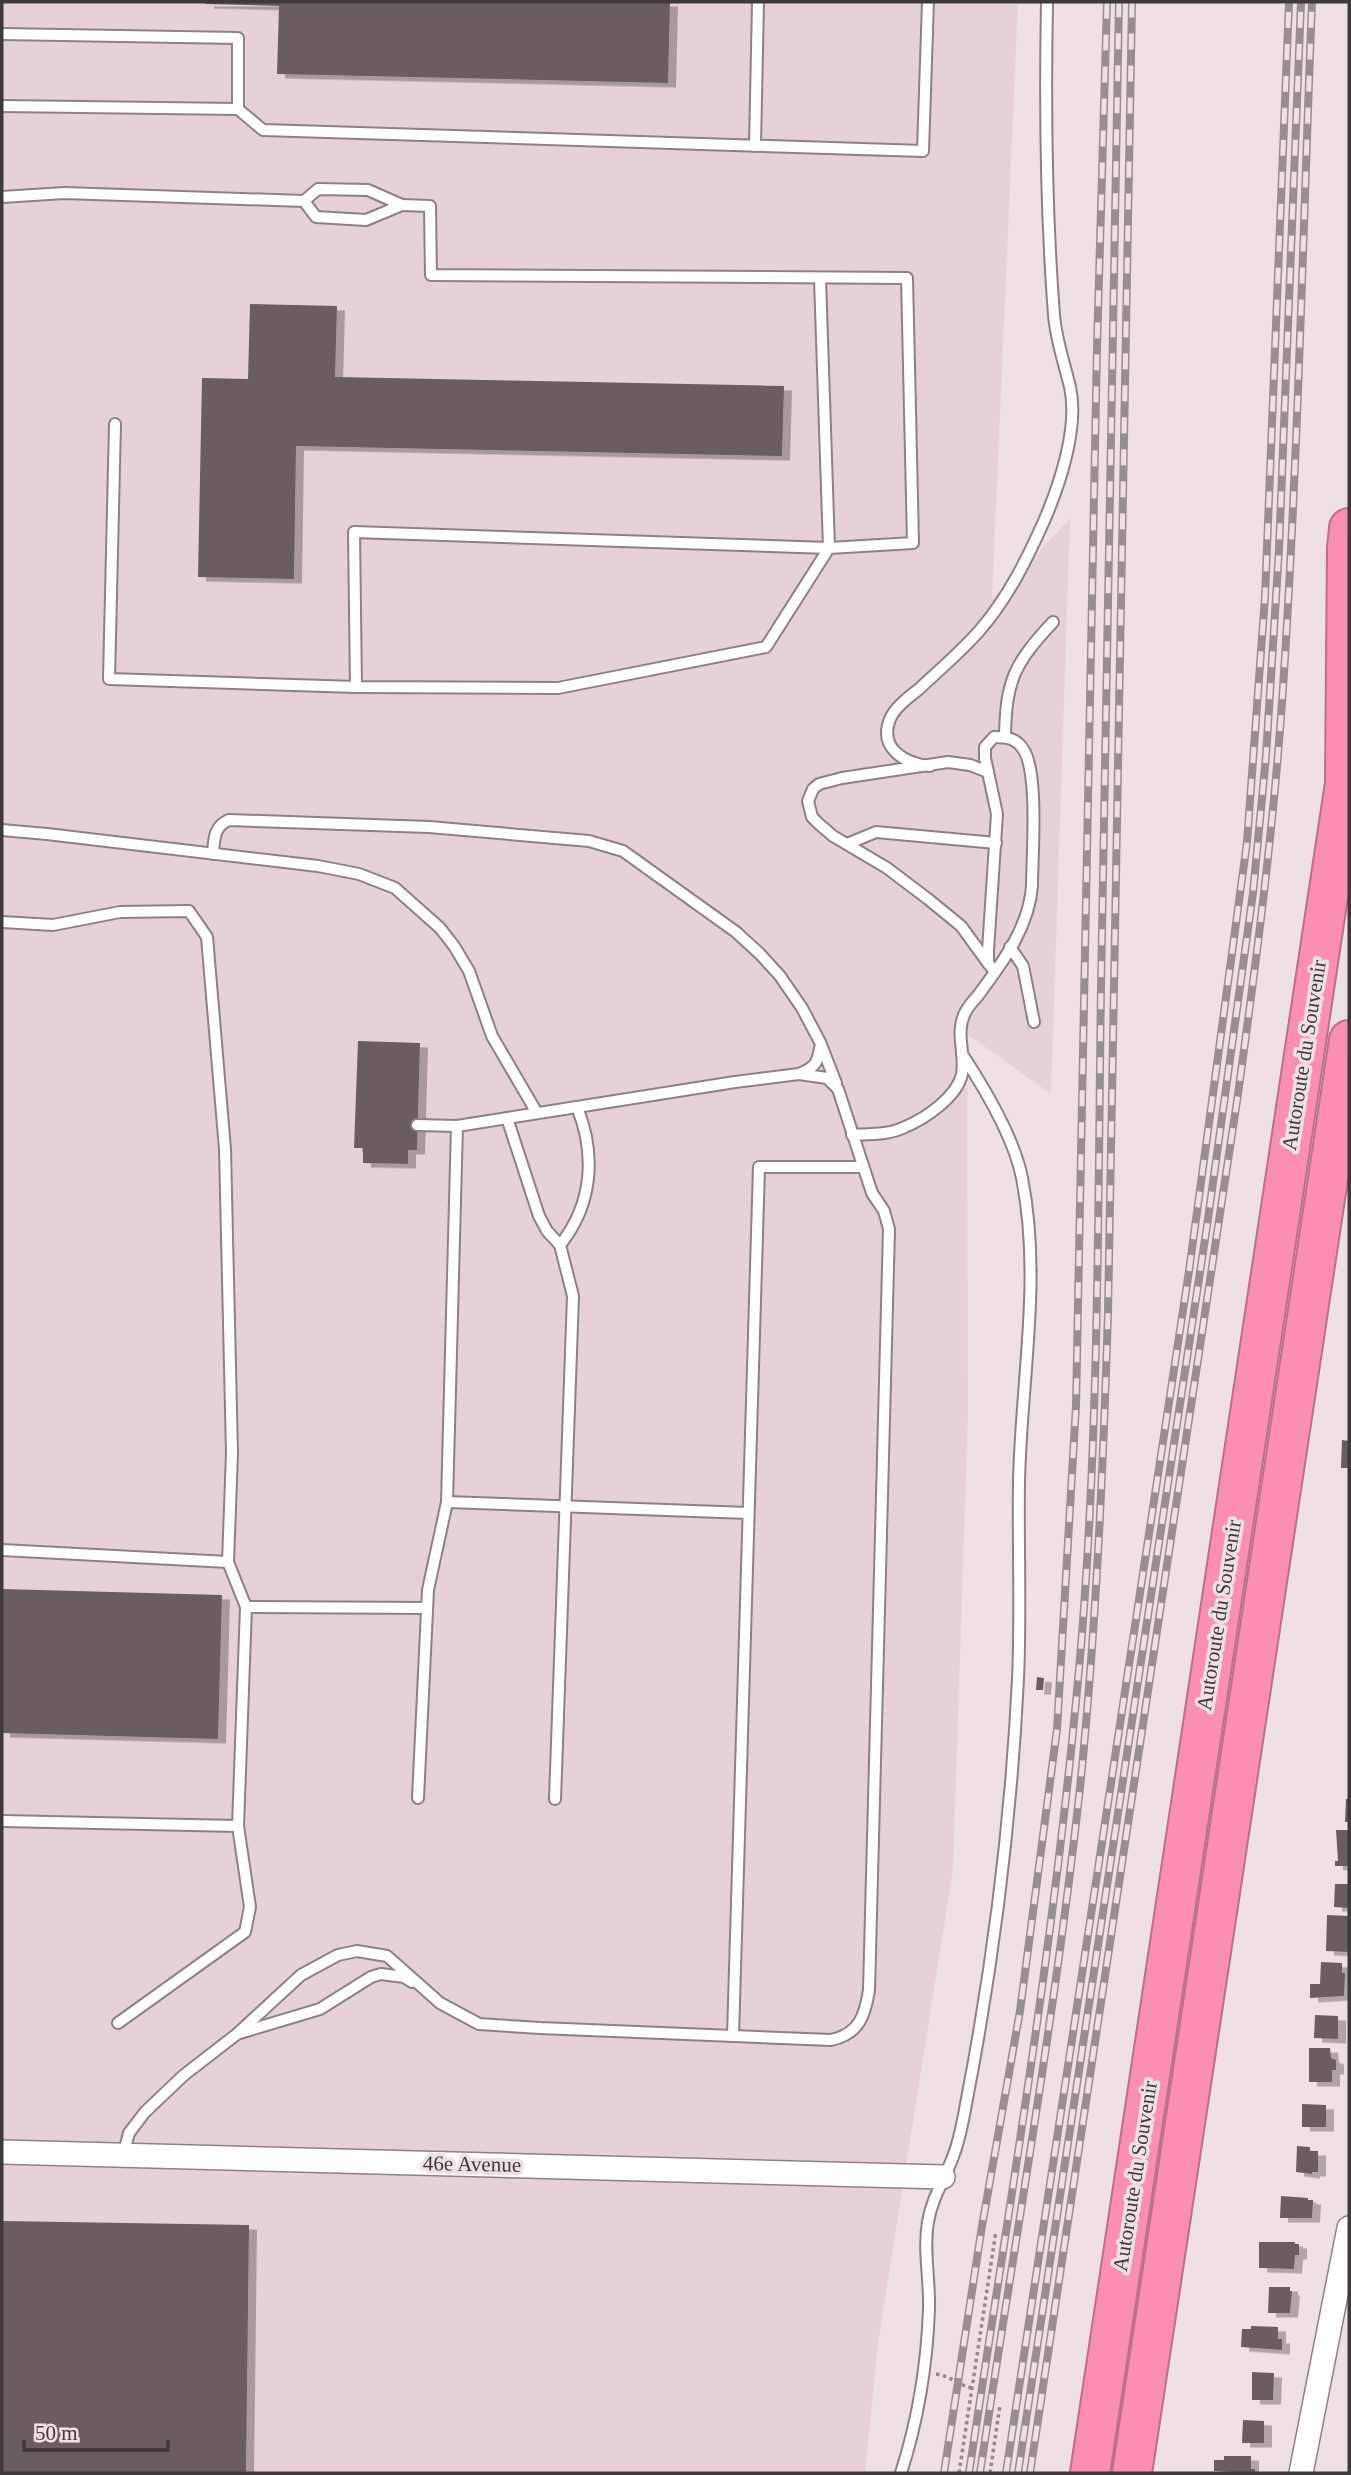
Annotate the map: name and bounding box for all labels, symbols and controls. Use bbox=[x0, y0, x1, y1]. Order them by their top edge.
street label: Autoroute du Souvenir bbox=[1277, 958, 1331, 1152]
street label: Autoroute du Souvenir bbox=[1192, 1518, 1246, 1712]
street label: Autoroute du Souvenir bbox=[1108, 2079, 1162, 2273]
street label: 46e Avenue bbox=[423, 2151, 521, 2177]
scale bar bbox=[24, 2408, 168, 2452]
text: 50 m bbox=[35, 2421, 78, 2445]

